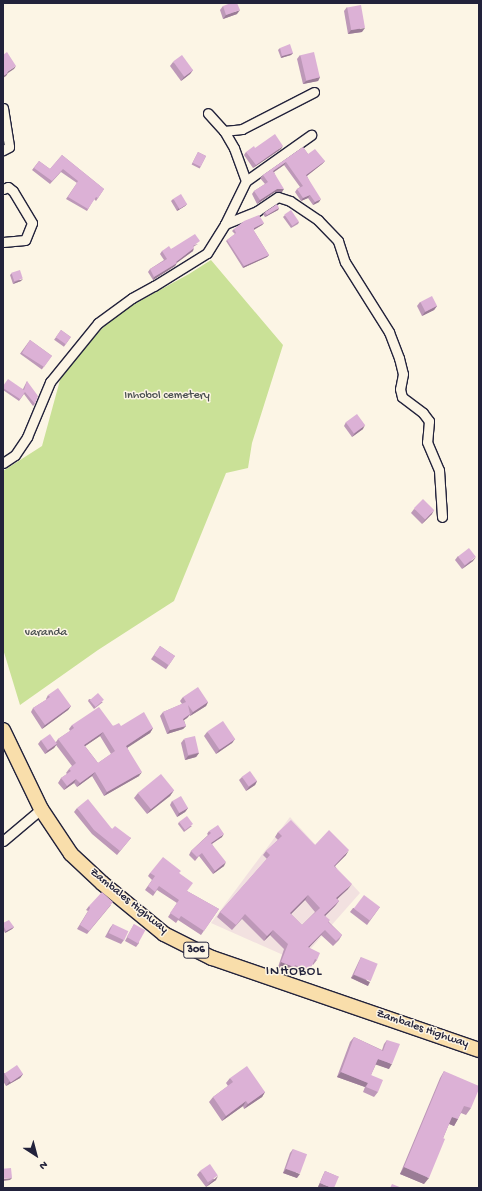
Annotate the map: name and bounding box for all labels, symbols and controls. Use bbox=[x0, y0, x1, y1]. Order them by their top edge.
park label: Inhobol cemetery bbox=[124, 390, 210, 404]
park label: varanda bbox=[25, 627, 67, 641]
street label: Zambales Highway bbox=[86, 866, 170, 938]
road number: 306 bbox=[183, 941, 209, 959]
district label: INHOBOL bbox=[266, 964, 322, 980]
street label: Zambales Highway bbox=[374, 1007, 470, 1053]
north arrow bbox=[16, 1135, 56, 1175]
text: N bbox=[37, 1158, 49, 1172]

